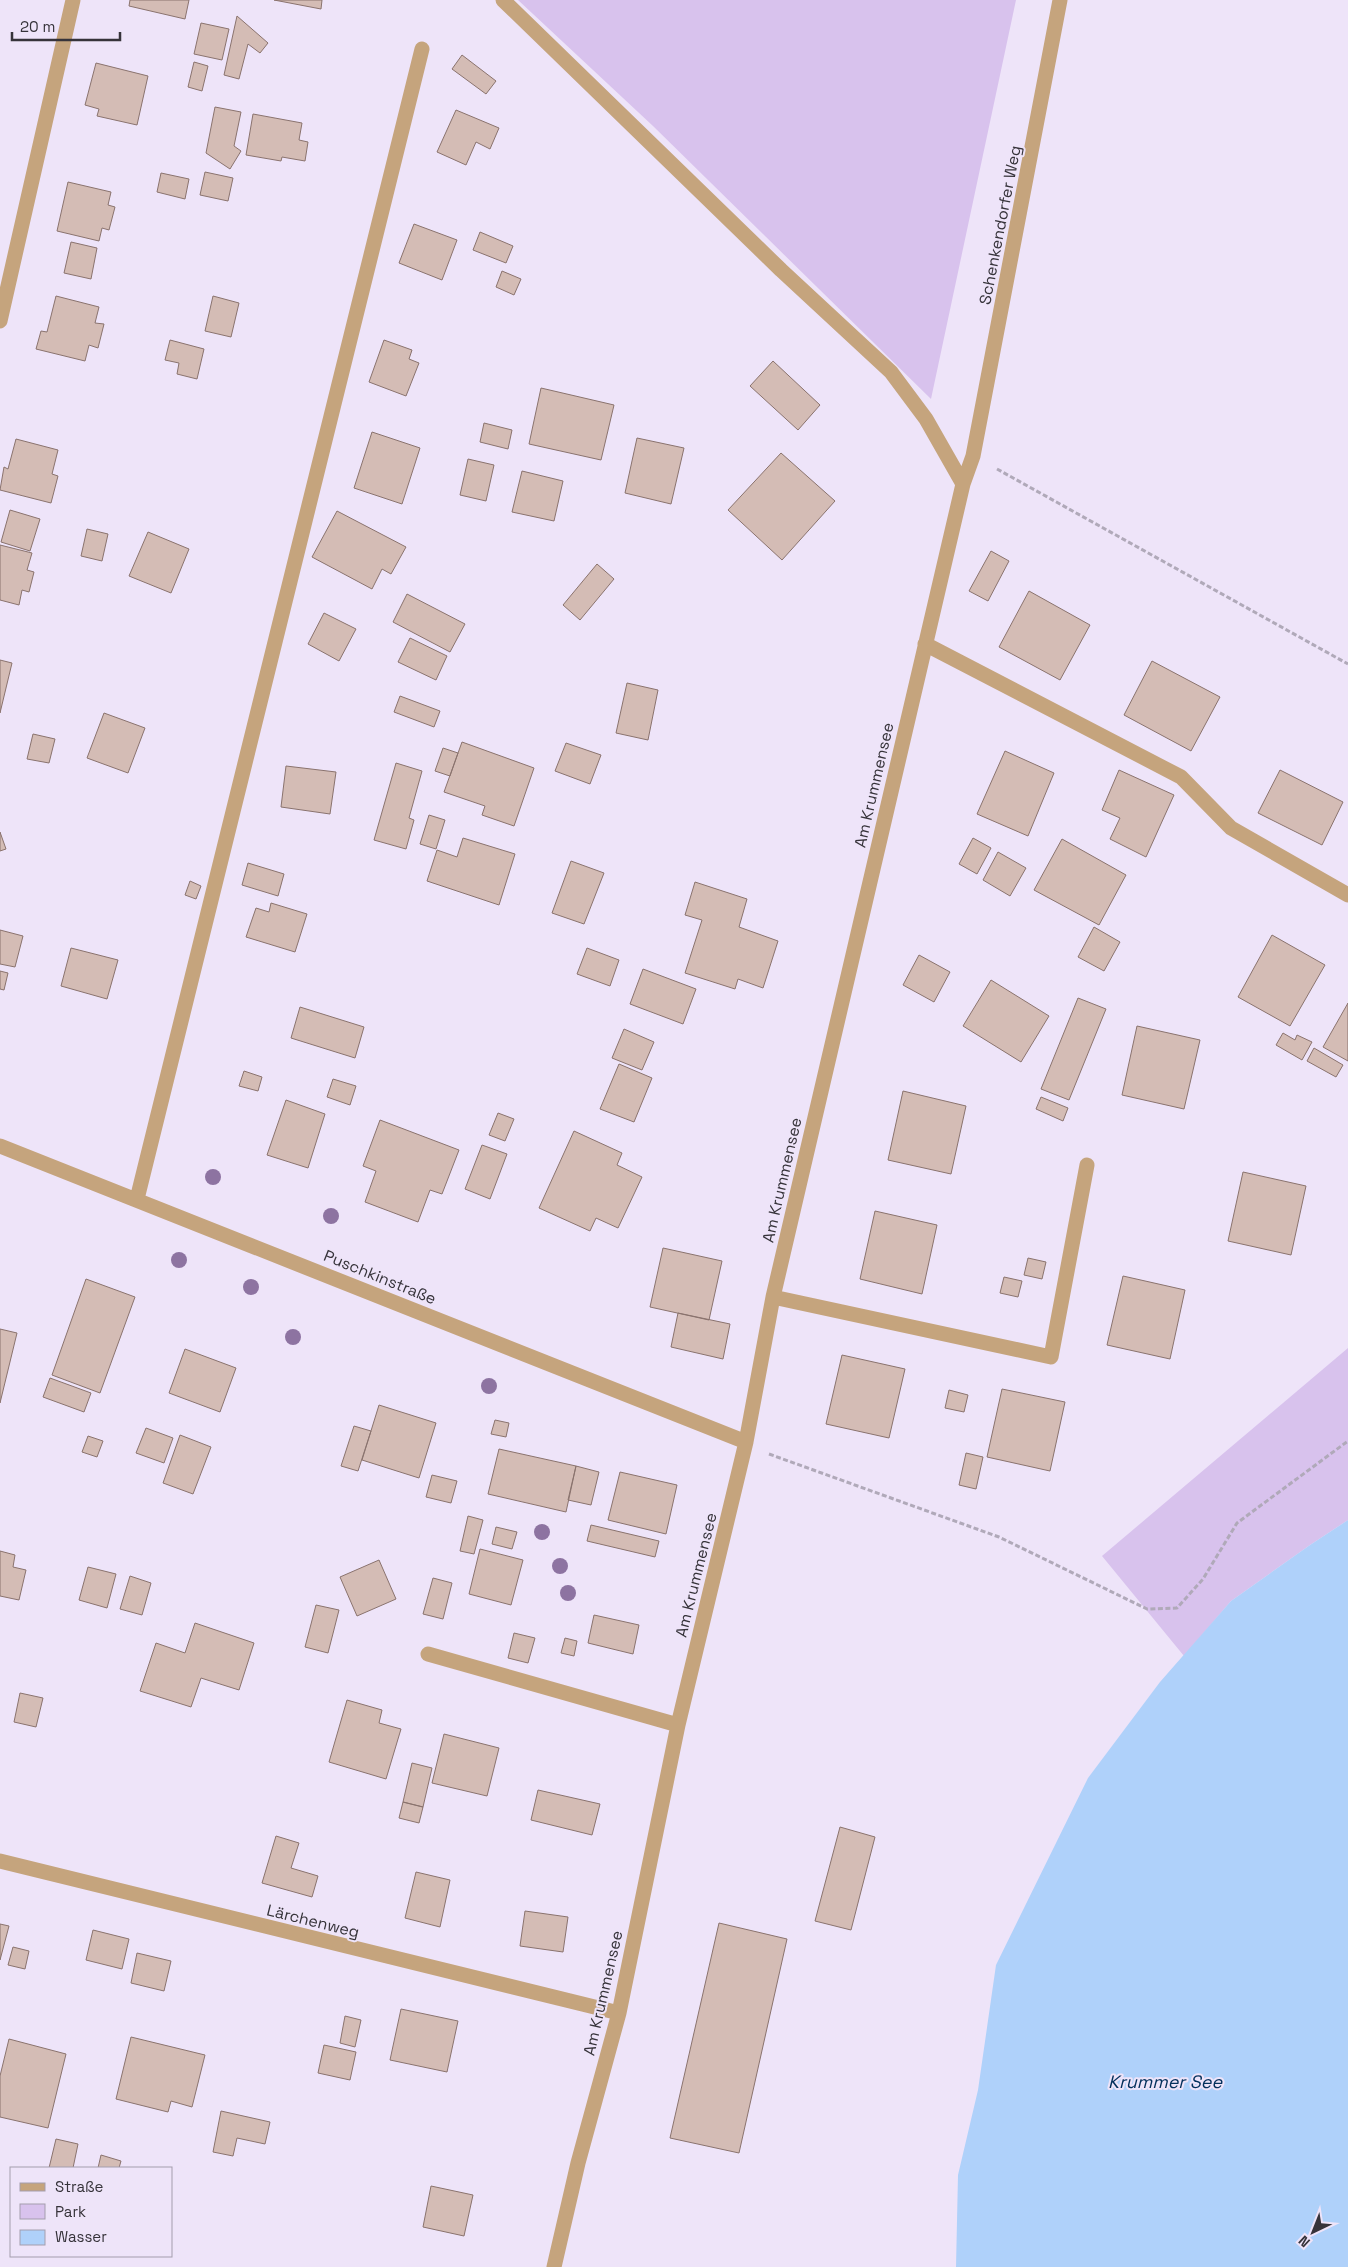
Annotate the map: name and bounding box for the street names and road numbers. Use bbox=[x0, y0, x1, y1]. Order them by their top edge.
street label: Schenkendorfer Weg bbox=[974, 144, 1026, 306]
street label: Am Krummensee bbox=[849, 720, 899, 850]
street label: Am Krummensee bbox=[757, 1115, 807, 1245]
street label: Puschkinstraße bbox=[321, 1245, 439, 1309]
street label: Am Krummensee bbox=[670, 1510, 722, 1640]
street label: Lärchenweg bbox=[265, 1899, 361, 1943]
street label: Am Krummensee bbox=[578, 1928, 628, 2058]

